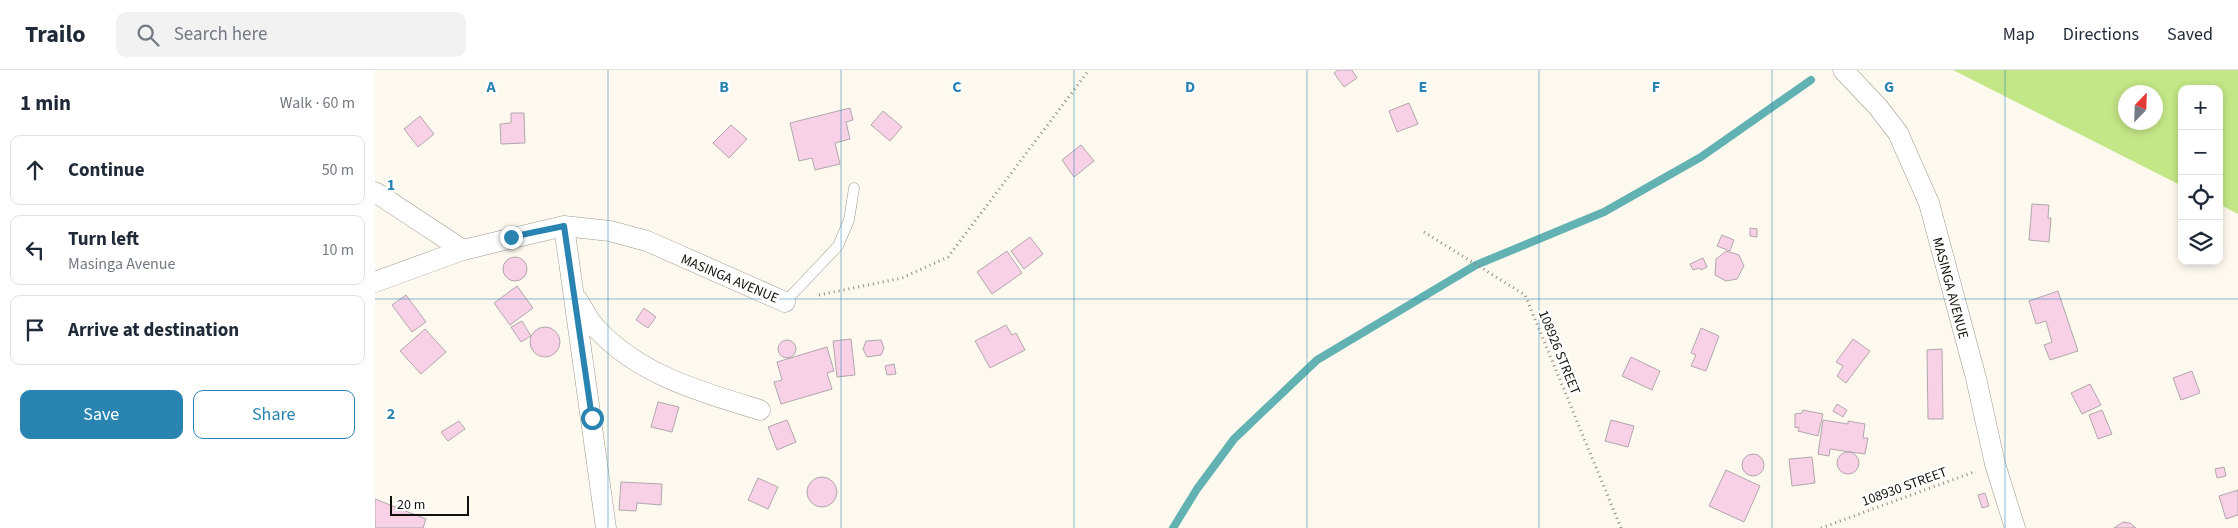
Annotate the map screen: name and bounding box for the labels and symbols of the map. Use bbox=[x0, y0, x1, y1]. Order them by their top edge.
text: A bbox=[485, 76, 496, 98]
text: B bbox=[719, 76, 729, 98]
text: C bbox=[952, 76, 962, 98]
text: D bbox=[1185, 76, 1195, 98]
text: E bbox=[1419, 76, 1427, 98]
text: F bbox=[1652, 76, 1660, 98]
text: G bbox=[1884, 76, 1894, 98]
north arrow bbox=[2118, 85, 2163, 130]
text: 1 bbox=[387, 174, 395, 196]
route end bbox=[500, 226, 523, 249]
street label: MASINGA AVENUE bbox=[1927, 235, 1973, 341]
street label: MASINGA AVENUE bbox=[678, 249, 782, 309]
street label: 108926 STREET bbox=[1533, 307, 1585, 398]
text: 2 bbox=[387, 403, 395, 425]
route start bbox=[581, 407, 604, 430]
street label: 108930 STREET bbox=[1859, 462, 1950, 512]
scale bar bbox=[390, 493, 469, 516]

